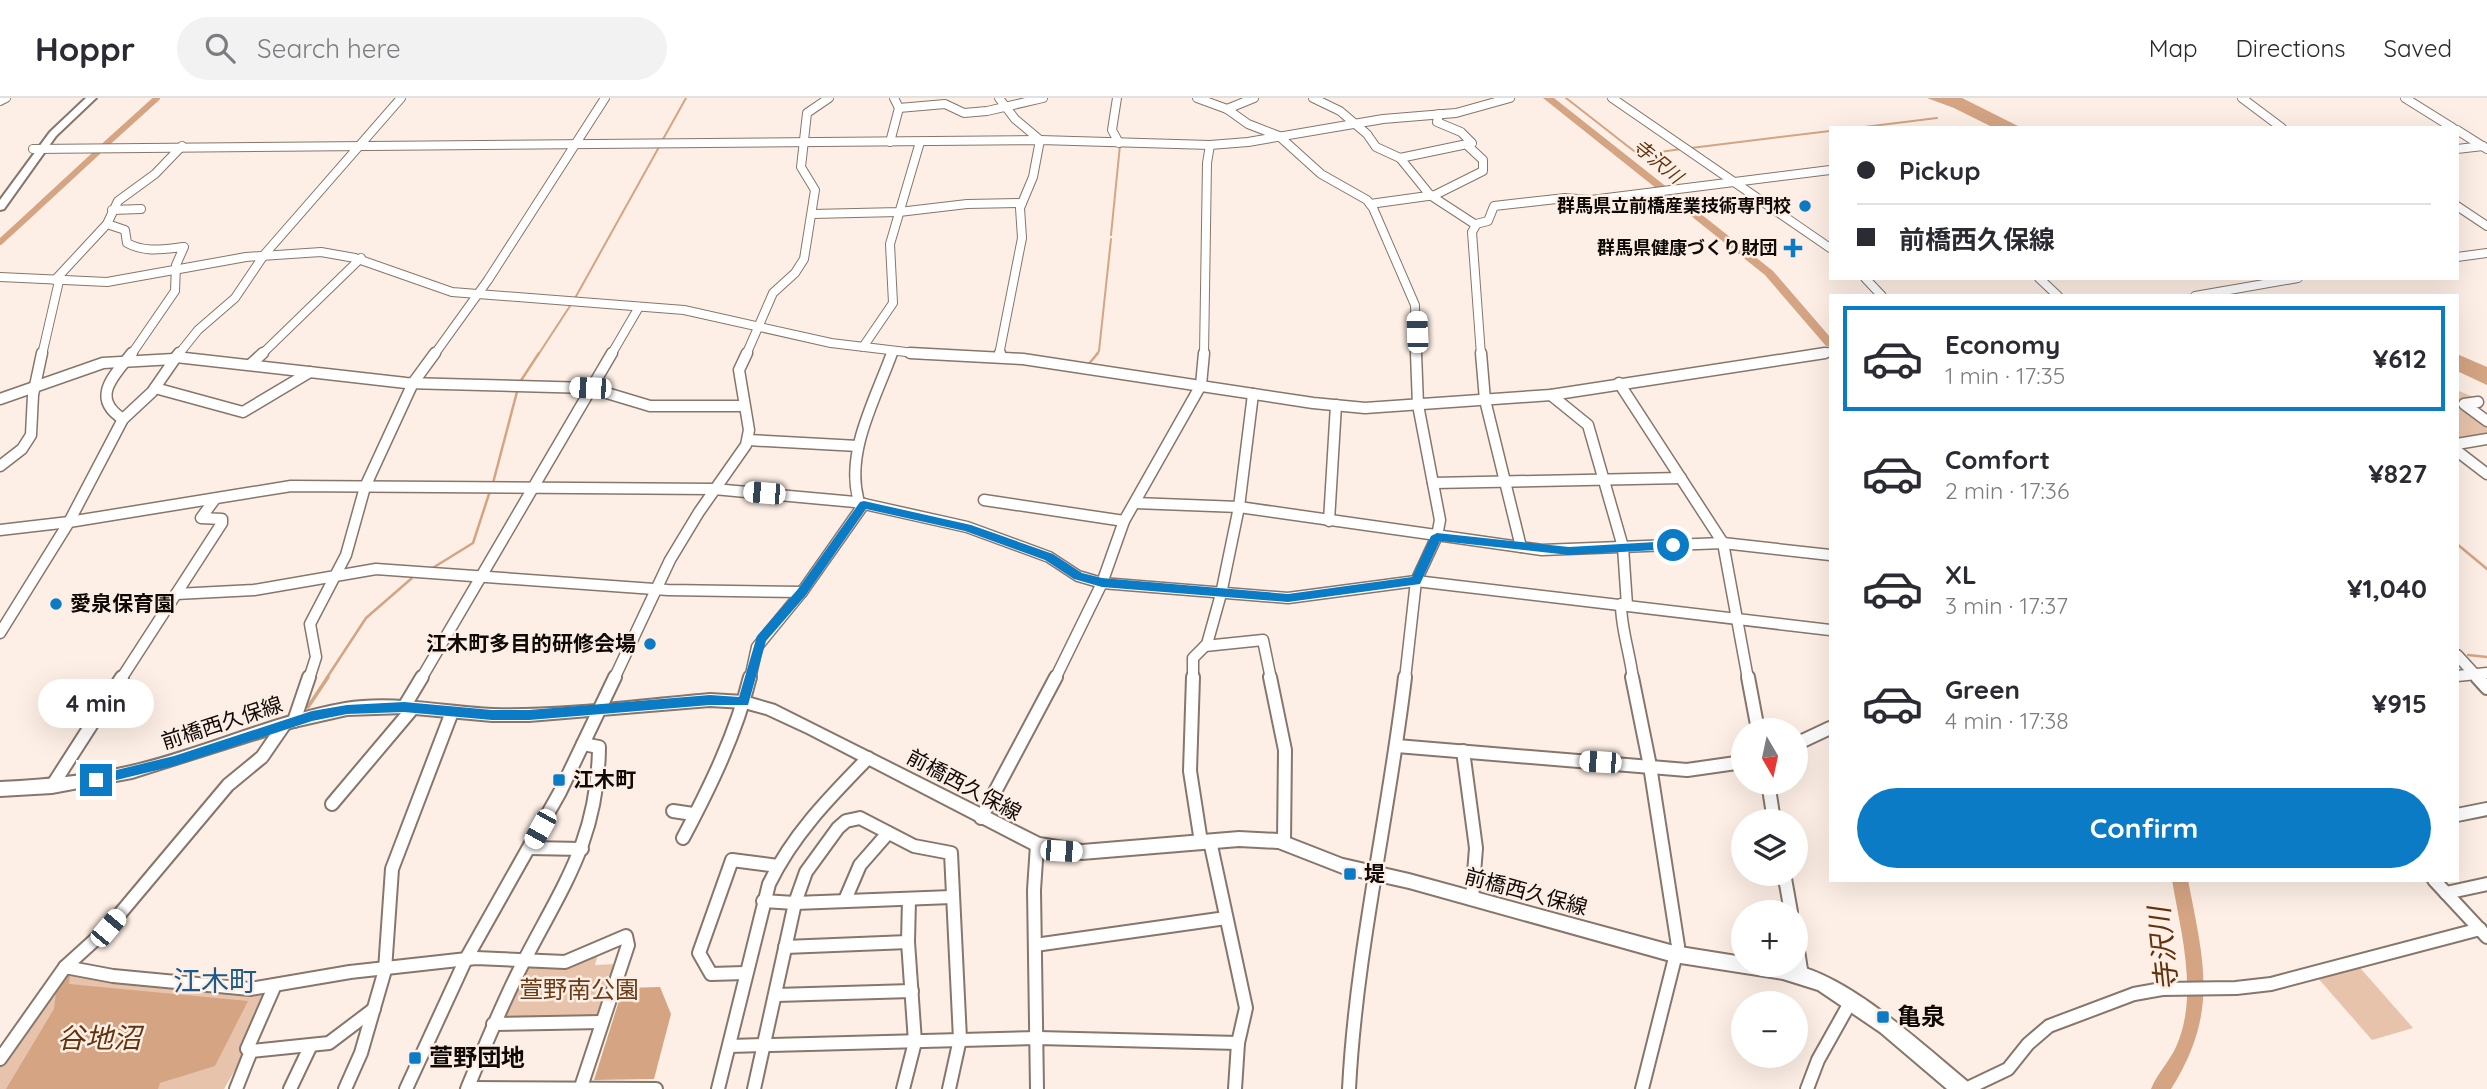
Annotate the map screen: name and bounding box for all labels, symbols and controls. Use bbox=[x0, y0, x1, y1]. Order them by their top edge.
search box bbox=[177, 17, 667, 80]
text: Hoppr bbox=[35, 28, 135, 69]
icon: search bbox=[201, 29, 239, 67]
text: Search here bbox=[257, 32, 401, 65]
text: Map bbox=[2149, 33, 2198, 63]
text: Directions bbox=[2236, 33, 2346, 63]
text: Saved bbox=[2384, 33, 2452, 63]
water label: 寺沢川 bbox=[1628, 134, 1689, 190]
text: Pickup bbox=[1899, 154, 1981, 187]
place label: 群馬県立前橋産業技術専門校 bbox=[1557, 194, 1791, 217]
marker: 群馬県立前橋産業技術専門校 bbox=[1797, 198, 1813, 214]
text: 前橋西久保線 bbox=[1899, 223, 2055, 256]
place label: 群馬県健康づくり財団 bbox=[1597, 236, 1777, 259]
marker: 群馬県健康づくり財団 bbox=[1783, 238, 1803, 258]
car bbox=[1406, 311, 1429, 353]
icon: car bbox=[1861, 327, 1924, 390]
text: Economy bbox=[1945, 328, 2060, 361]
text: ¥612 bbox=[2373, 342, 2427, 375]
text: 1 min · 17:35 bbox=[1945, 361, 2065, 390]
car bbox=[569, 377, 612, 399]
icon: car bbox=[1861, 442, 1924, 505]
text: Comfort bbox=[1945, 443, 2050, 476]
text: ¥827 bbox=[2368, 457, 2427, 490]
text: 2 min · 17:36 bbox=[1945, 476, 2069, 505]
car bbox=[743, 481, 786, 505]
route start bbox=[1657, 529, 1689, 561]
icon: car bbox=[1861, 557, 1924, 620]
text: XL bbox=[1945, 558, 1977, 591]
text: ¥1,040 bbox=[2347, 572, 2427, 605]
place label: 愛泉保育園 bbox=[70, 590, 175, 616]
text: 3 min · 17:37 bbox=[1945, 591, 2068, 620]
marker: 愛泉保育園 bbox=[48, 596, 64, 612]
place label: 江木町多目的研修会場 bbox=[426, 630, 636, 656]
marker: 江木町多目的研修会場 bbox=[642, 636, 658, 652]
icon: car bbox=[1861, 672, 1924, 735]
text: Green bbox=[1945, 673, 2020, 706]
callout: 4 min bbox=[38, 678, 154, 728]
text: ¥915 bbox=[2372, 687, 2427, 720]
text: 4 min bbox=[66, 689, 126, 718]
street label: 前橋西久保線 bbox=[158, 690, 286, 754]
text: 4 min · 17:38 bbox=[1945, 706, 2069, 735]
north arrow bbox=[1731, 718, 1808, 794]
map controls bbox=[1731, 718, 1808, 1068]
street label: 前橋西久保線 bbox=[903, 743, 1026, 825]
car bbox=[1579, 750, 1622, 774]
route end bbox=[80, 764, 112, 796]
place label: 江木町 bbox=[573, 766, 636, 792]
marker: 江木町 bbox=[551, 772, 567, 788]
button: Confirm bbox=[1857, 788, 2431, 868]
car bbox=[521, 806, 560, 852]
button: layers bbox=[1731, 809, 1808, 886]
car bbox=[1040, 839, 1083, 863]
place label: 堤 bbox=[1364, 860, 1385, 886]
street label: 前橋西久保線 bbox=[1462, 862, 1590, 920]
marker: 堤 bbox=[1342, 866, 1358, 882]
button: + bbox=[1731, 900, 1808, 977]
water label: 寺沢川 bbox=[2140, 902, 2184, 993]
car bbox=[87, 905, 130, 951]
district label: 江木町 bbox=[173, 963, 257, 998]
park label: 萱野南公園 bbox=[519, 974, 639, 1004]
button: − bbox=[1731, 991, 1808, 1068]
place label: 亀泉 bbox=[1897, 1001, 1945, 1031]
marker: 亀泉 bbox=[1875, 1009, 1891, 1025]
water label: 谷地沼 bbox=[57, 1020, 145, 1055]
place label: 萱野団地 bbox=[429, 1042, 525, 1072]
marker: 萱野団地 bbox=[407, 1050, 423, 1066]

